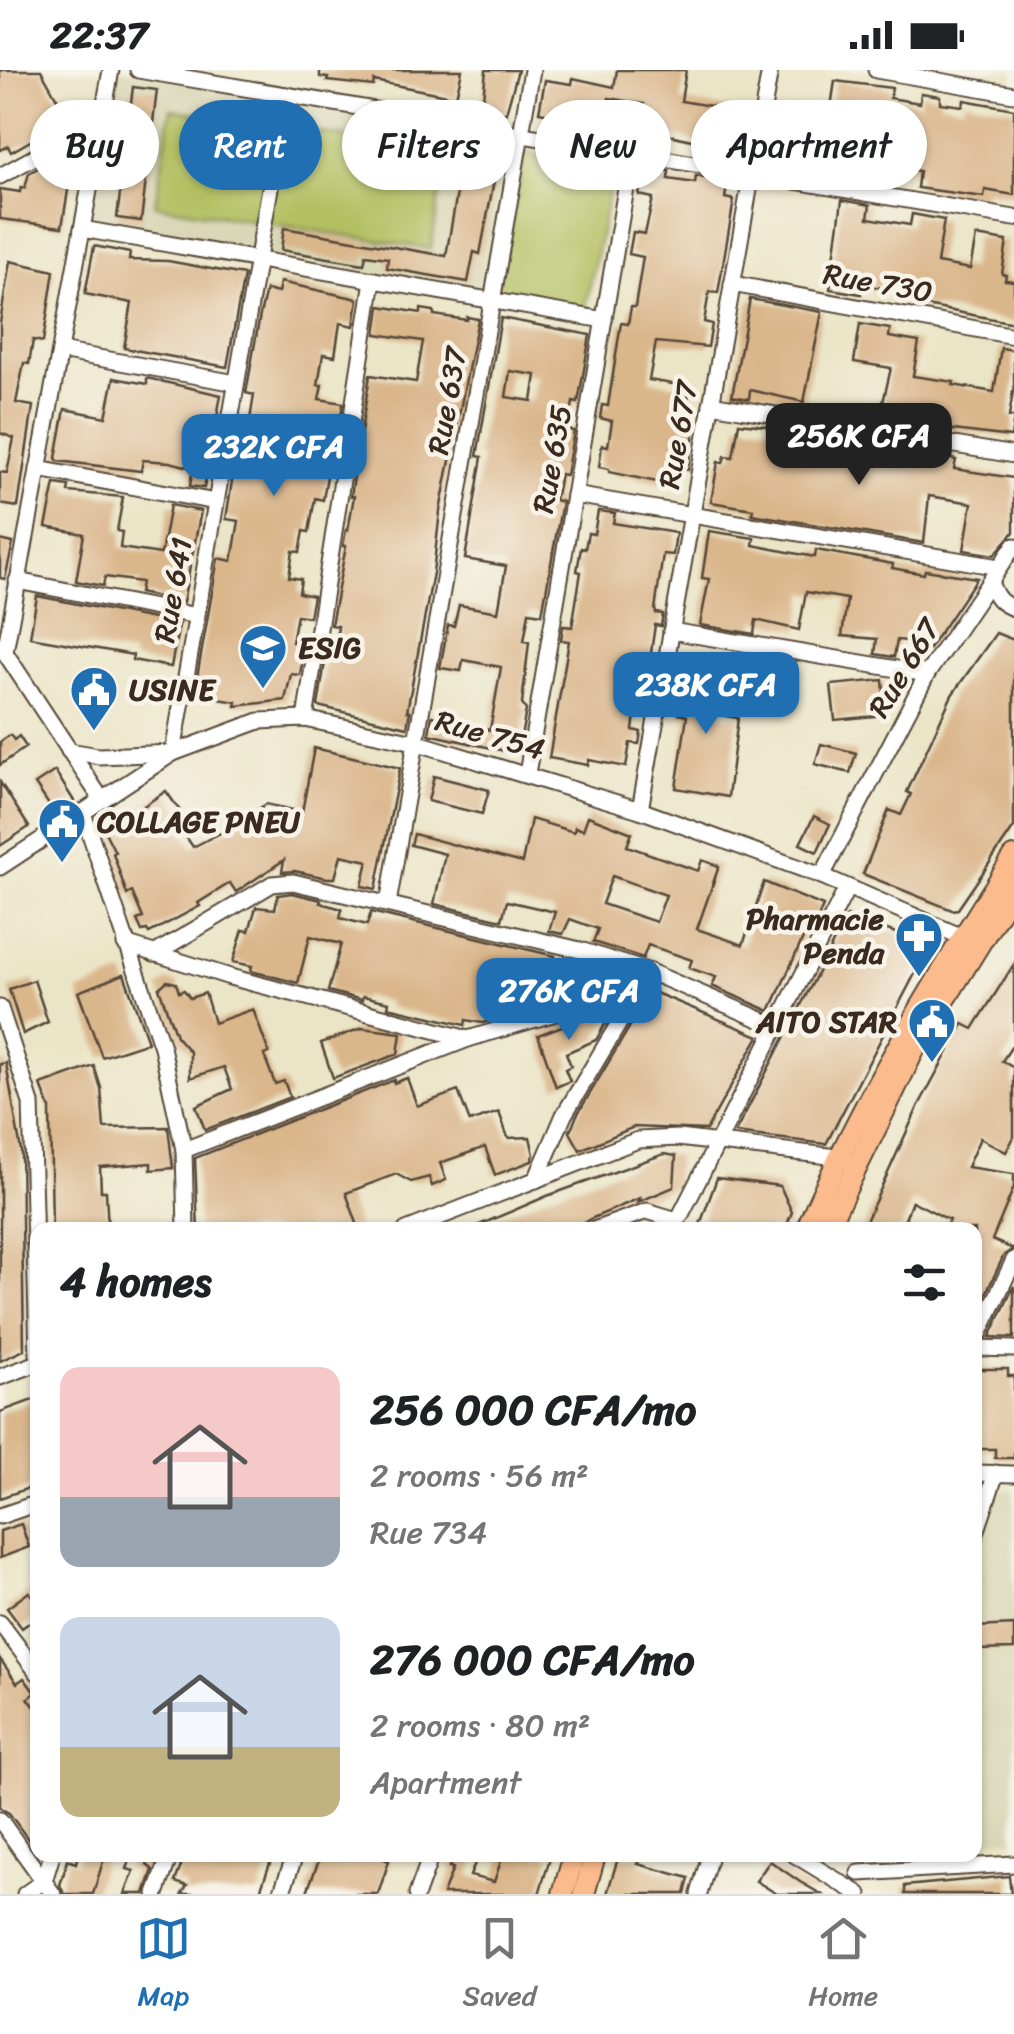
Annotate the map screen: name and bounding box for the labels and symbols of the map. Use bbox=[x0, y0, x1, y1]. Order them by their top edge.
street label: Rue 730 bbox=[819, 247, 937, 319]
street label: Rue 637 bbox=[411, 341, 483, 459]
street label: Rue 677 bbox=[642, 375, 714, 493]
street label: Rue 635 bbox=[516, 400, 588, 518]
pin: 256K CFA bbox=[756, 403, 962, 488]
pin: 232K CFA bbox=[171, 414, 377, 499]
street label: Rue 641 bbox=[137, 533, 209, 647]
street label: Rue 667 bbox=[853, 606, 956, 729]
place label: ESIG bbox=[298, 621, 361, 675]
school or university icon: ESIG bbox=[237, 622, 289, 690]
pin: 238K CFA bbox=[603, 652, 809, 737]
place label: USINE bbox=[129, 663, 217, 717]
public building icon: USINE bbox=[68, 664, 120, 732]
street label: Rue 754 bbox=[429, 694, 551, 776]
place label: COLLAGE PNEU bbox=[96, 795, 301, 849]
public building icon: COLLAGE PNEU bbox=[36, 796, 88, 864]
place label: Pharmacie Penda bbox=[746, 892, 885, 980]
pharmacy icon: Pharmacie Penda bbox=[893, 910, 945, 978]
pin: 276K CFA bbox=[466, 958, 672, 1043]
place label: AITO STAR bbox=[754, 995, 898, 1049]
public building icon: AITO STAR bbox=[906, 996, 958, 1064]

